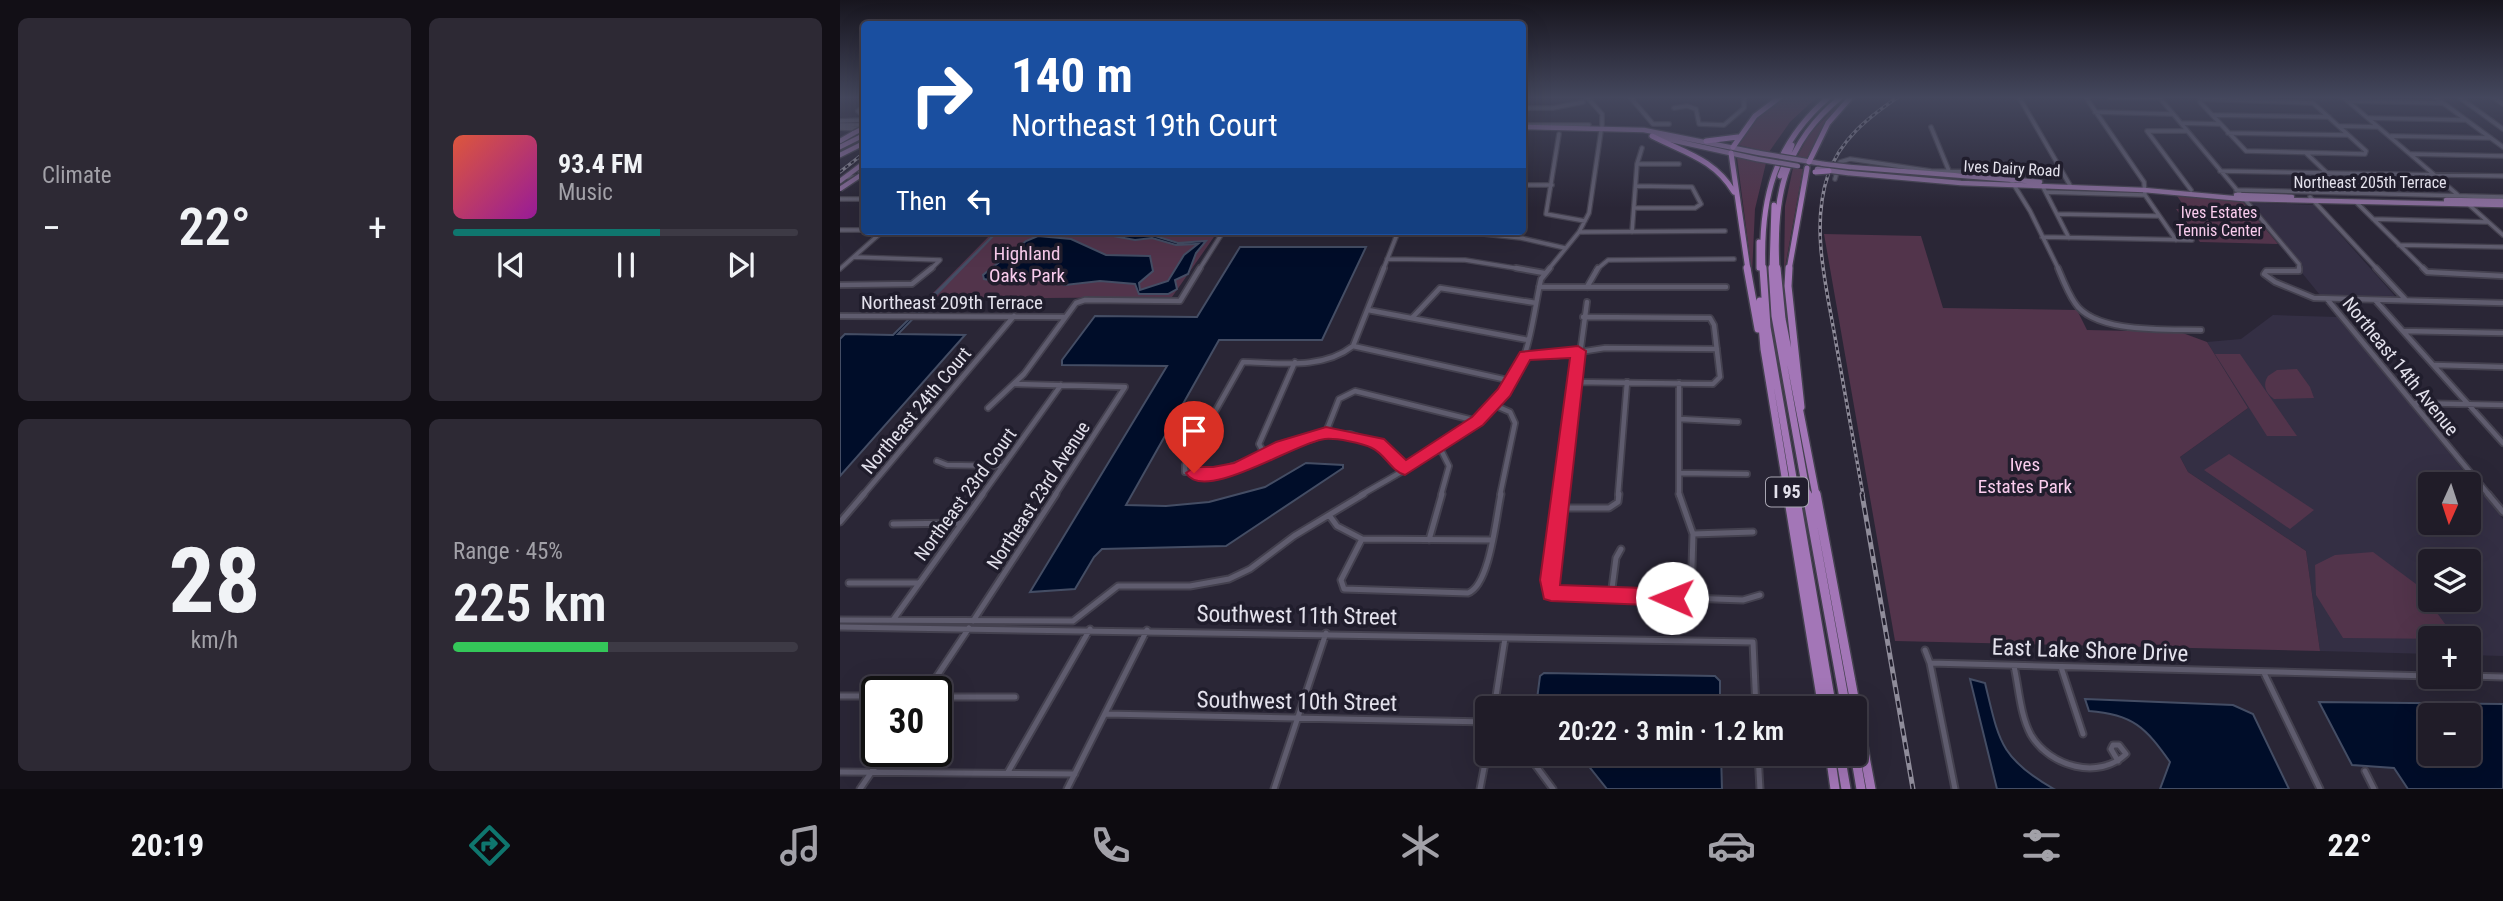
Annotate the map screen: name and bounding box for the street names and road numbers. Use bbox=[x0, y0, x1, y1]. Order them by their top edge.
street label: Ives Dairy Road bbox=[1963, 156, 2061, 181]
street label: Northeast 205th Terrace bbox=[2293, 173, 2447, 192]
street label: Northeast 209th Terrace bbox=[861, 291, 1043, 314]
street label: Northeast 14th Avenue bbox=[2338, 292, 2464, 440]
street label: Northeast 24th Court bbox=[857, 342, 976, 478]
street label: Northeast 23rd Avenue bbox=[982, 417, 1095, 574]
street label: Northeast 23rd Court bbox=[910, 423, 1021, 565]
road number: I 95 bbox=[1766, 478, 1808, 506]
street label: Southwest 11th Street bbox=[1196, 600, 1398, 631]
street label: East Lake Shore Drive bbox=[1991, 634, 2189, 667]
street label: Southwest 10th Street bbox=[1196, 686, 1398, 717]

